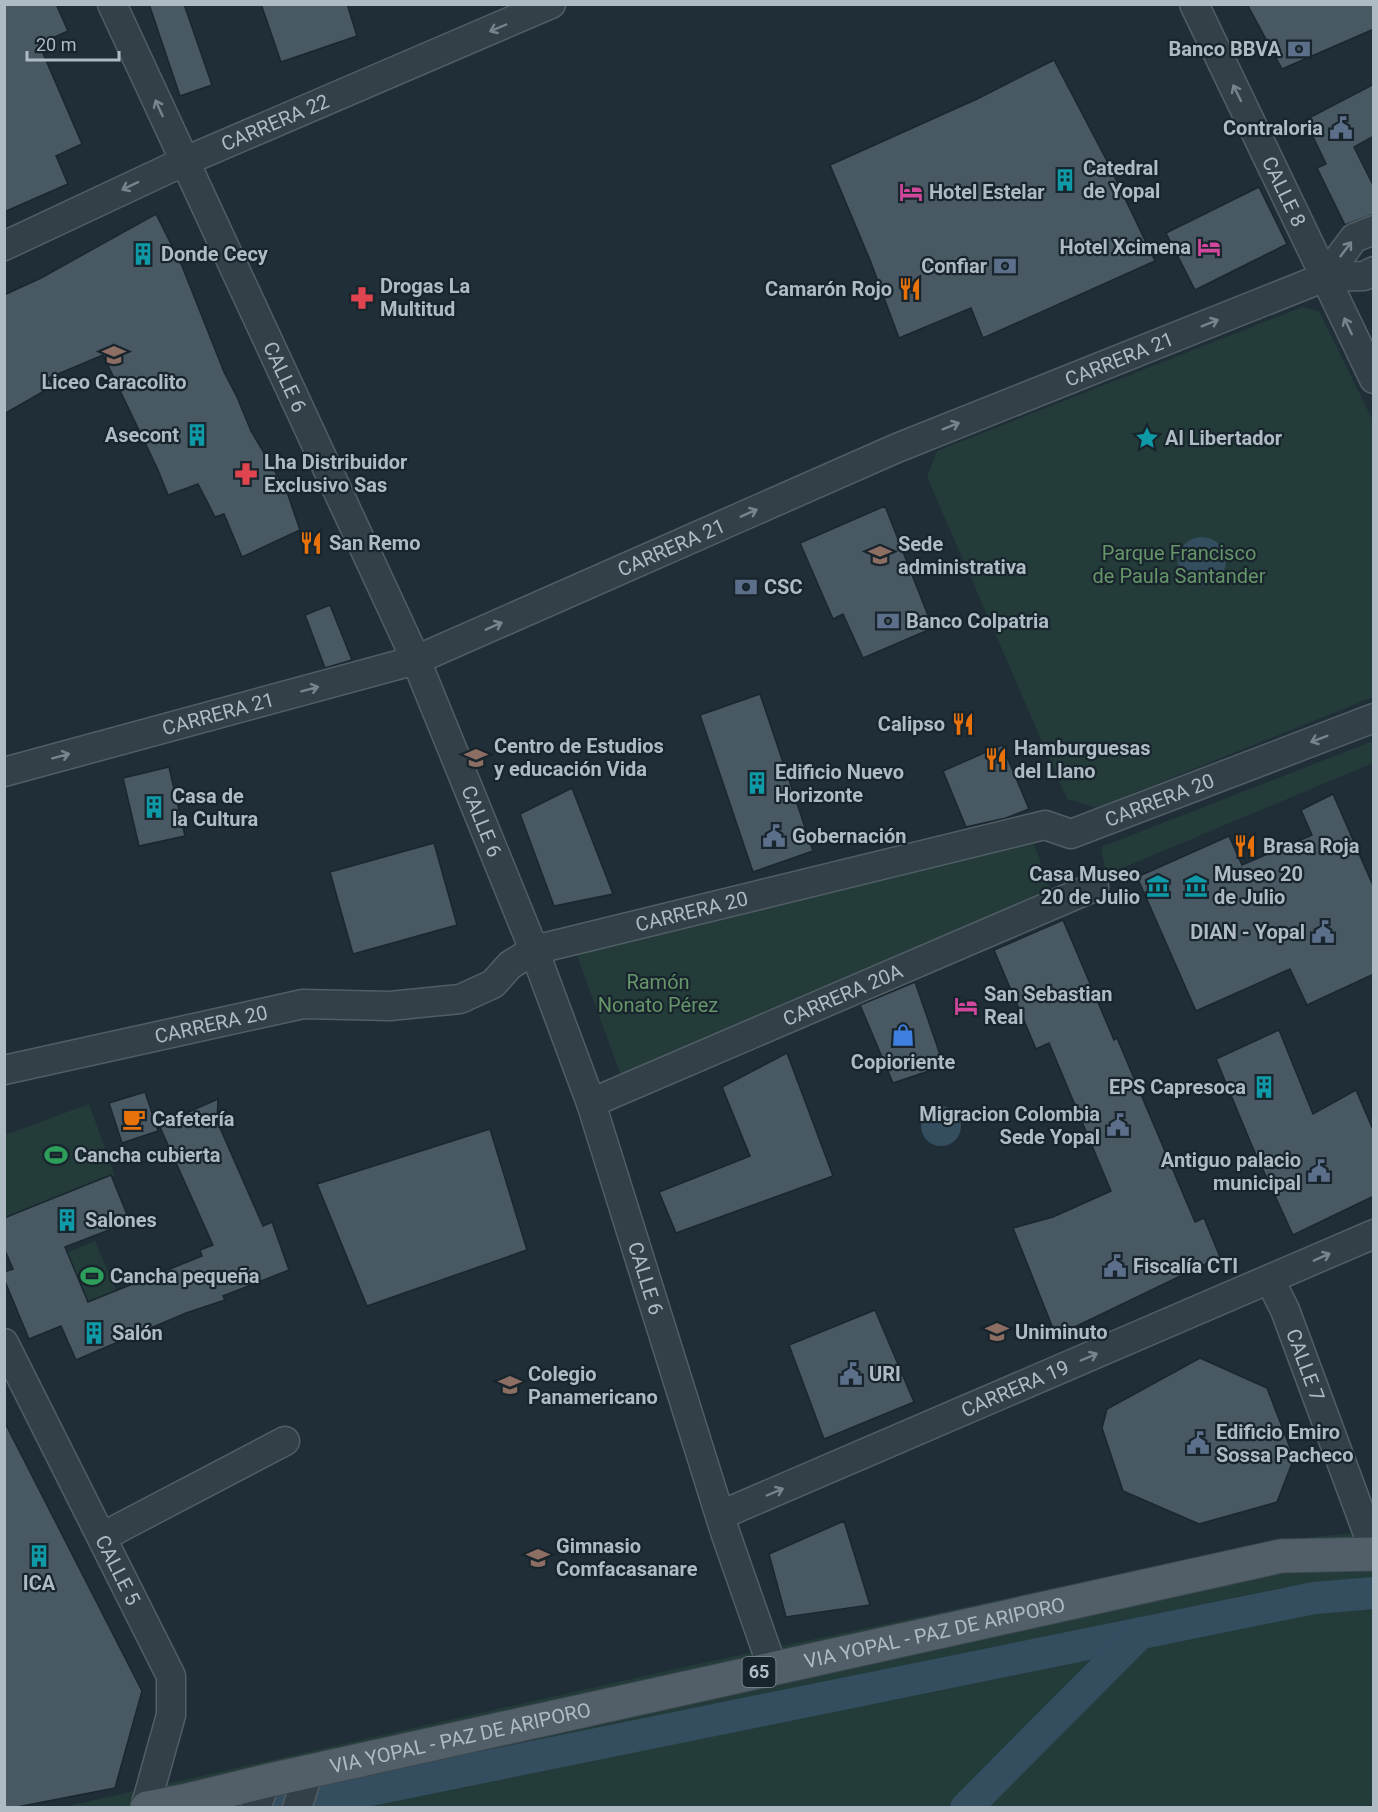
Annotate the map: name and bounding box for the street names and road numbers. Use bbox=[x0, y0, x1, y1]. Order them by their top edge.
street label: CARRERA 22 bbox=[218, 89, 333, 156]
street label: CALLE 8 bbox=[1257, 152, 1311, 231]
street label: CARRERA 21 bbox=[1061, 327, 1177, 392]
street label: CALLE 6 bbox=[258, 338, 312, 416]
street label: CARRERA 21 bbox=[614, 513, 729, 582]
street label: CARRERA 21 bbox=[160, 687, 277, 740]
street label: CARRERA 20 bbox=[1102, 768, 1218, 832]
street label: CALLE 6 bbox=[456, 782, 507, 861]
street label: CARRERA 20 bbox=[633, 886, 750, 937]
street label: CARRERA 20A bbox=[779, 959, 906, 1031]
street label: CARRERA 20 bbox=[152, 1000, 270, 1048]
street label: CALLE 6 bbox=[623, 1239, 668, 1318]
street label: CALLE 7 bbox=[1281, 1325, 1330, 1404]
street label: CARRERA 19 bbox=[957, 1355, 1072, 1422]
street label: CALLE 5 bbox=[90, 1531, 145, 1609]
street label: VIA YOPAL - PAZ DE ARIPORO bbox=[802, 1592, 1067, 1673]
road number: 65 bbox=[742, 1657, 776, 1687]
street label: VIA YOPAL - PAZ DE ARIPORO bbox=[328, 1697, 593, 1779]

